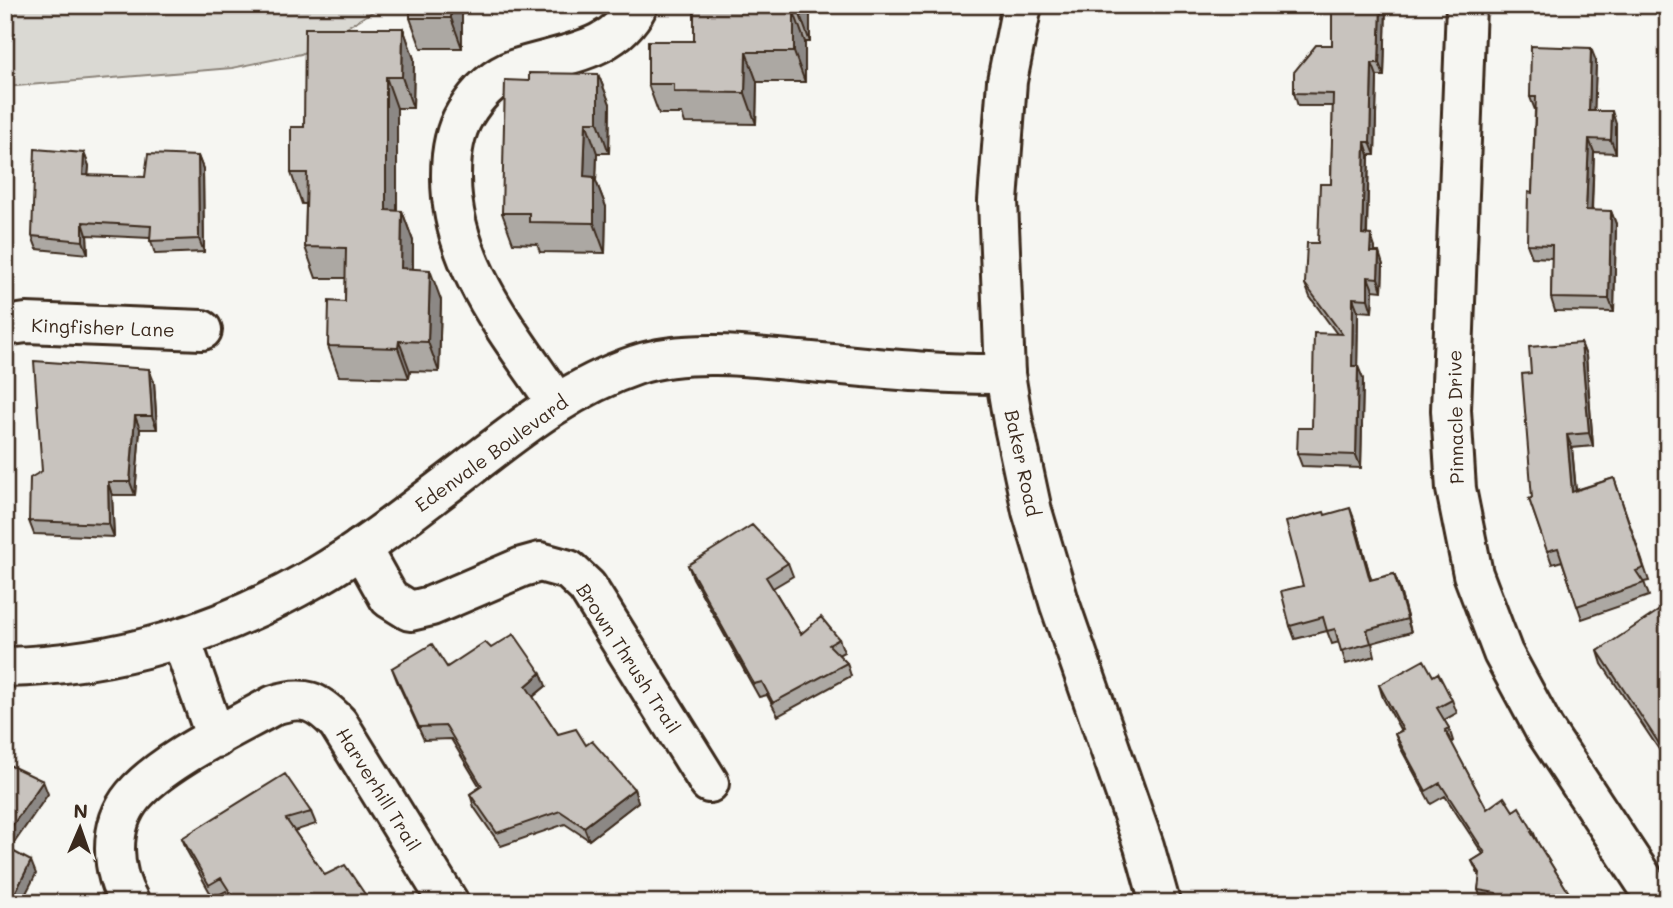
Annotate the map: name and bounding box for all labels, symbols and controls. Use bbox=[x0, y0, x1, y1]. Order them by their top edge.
street label: Kingfisher Lane bbox=[31, 312, 175, 342]
street label: Pinnacle Drive bbox=[1441, 350, 1469, 484]
street label: Edenvale Boulevard bbox=[410, 389, 572, 517]
street label: Baker Road bbox=[1000, 407, 1046, 519]
street label: Brown Thrush Trail bbox=[571, 578, 687, 738]
street label: Harverhill Trail bbox=[331, 723, 427, 855]
north arrow bbox=[46, 792, 116, 862]
text: N bbox=[73, 798, 88, 823]

